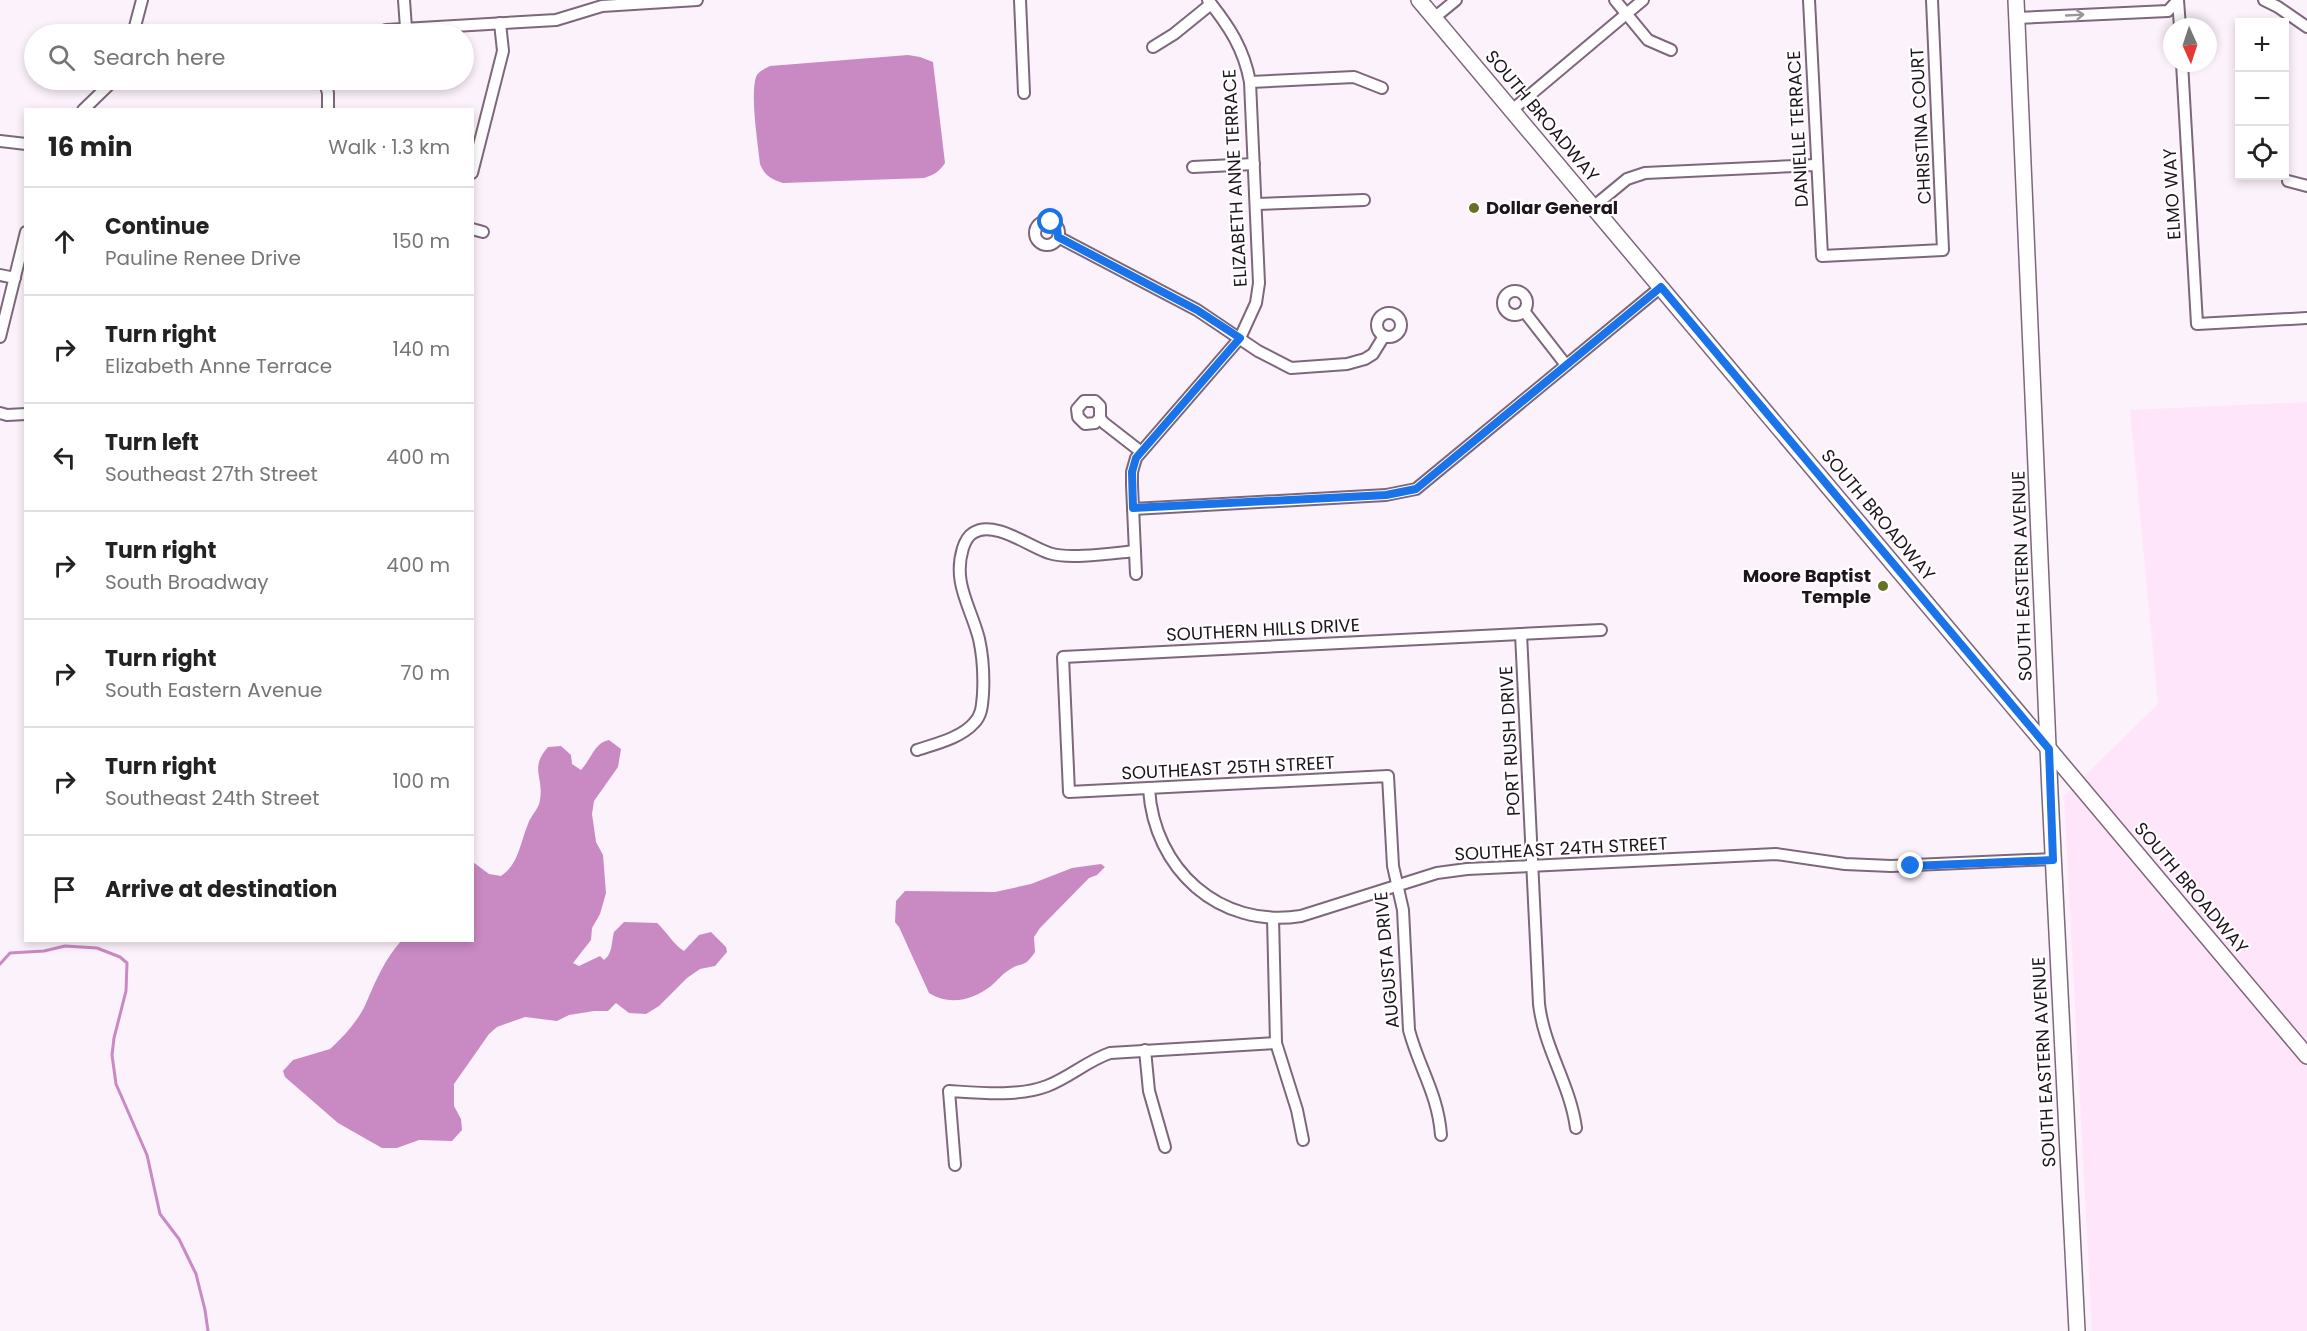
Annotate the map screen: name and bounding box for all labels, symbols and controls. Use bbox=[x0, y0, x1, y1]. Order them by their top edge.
one-way arrow bbox=[2064, 10, 2084, 21]
north arrow bbox=[2163, 18, 2217, 72]
map controls bbox=[2235, 18, 2289, 180]
button: + bbox=[2235, 18, 2289, 72]
search box bbox=[24, 24, 474, 90]
icon: search bbox=[45, 41, 78, 74]
text: Search here bbox=[93, 42, 226, 73]
street label: SOUTH BROADWAY bbox=[1480, 44, 1605, 187]
street label: CHRISTINA COURT bbox=[1904, 47, 1937, 205]
street label: DANIELLE TERRACE bbox=[1781, 50, 1814, 208]
street label: ELIZABETH ANNE TERRACE bbox=[1216, 68, 1253, 288]
button: − bbox=[2235, 72, 2289, 126]
button: locate bbox=[2235, 126, 2289, 180]
text: 16 min bbox=[48, 129, 133, 165]
text: Walk · 1.3 km bbox=[328, 133, 450, 161]
street label: ELMO WAY bbox=[2157, 147, 2186, 240]
place label: Dollar General bbox=[1486, 195, 1618, 220]
marker: Dollar General bbox=[1467, 201, 1481, 215]
route start bbox=[1037, 208, 1063, 234]
text: Continue bbox=[105, 211, 209, 242]
icon: ahead bbox=[48, 225, 81, 258]
text: 150 m bbox=[393, 227, 450, 255]
text: Pauline Renee Drive bbox=[105, 244, 301, 272]
text: Turn right bbox=[105, 319, 216, 350]
icon: right bbox=[48, 333, 81, 366]
text: 140 m bbox=[393, 335, 450, 363]
text: Elizabeth Anne Terrace bbox=[105, 352, 332, 380]
text: Turn left bbox=[105, 427, 199, 458]
icon: left bbox=[48, 441, 81, 474]
text: 400 m bbox=[386, 443, 450, 471]
street label: SOUTH BROADWAY bbox=[1816, 443, 1941, 586]
text: Southeast 27th Street bbox=[105, 460, 318, 488]
street label: SOUTH EASTERN AVENUE bbox=[2005, 470, 2038, 682]
text: Turn right bbox=[105, 535, 216, 566]
icon: right bbox=[48, 549, 81, 582]
text: 400 m bbox=[386, 551, 450, 579]
place label: Moore Baptist Temple bbox=[1743, 563, 1871, 609]
text: South Broadway bbox=[105, 568, 269, 596]
marker: Moore Baptist Temple bbox=[1876, 579, 1890, 593]
street label: SOUTHERN HILLS DRIVE bbox=[1165, 612, 1361, 647]
text: Turn right bbox=[105, 643, 216, 674]
icon: right bbox=[48, 657, 81, 690]
text: 70 m bbox=[401, 659, 450, 687]
street label: PORT RUSH DRIVE bbox=[1493, 665, 1526, 817]
text: South Eastern Avenue bbox=[105, 676, 322, 704]
street label: SOUTHEAST 25TH STREET bbox=[1121, 749, 1336, 786]
text: Turn right bbox=[105, 751, 216, 782]
icon: right bbox=[48, 765, 81, 798]
text: 100 m bbox=[393, 767, 450, 795]
text: Southeast 24th Street bbox=[105, 784, 319, 812]
street label: SOUTH BROADWAY bbox=[2129, 816, 2254, 959]
street label: SOUTHEAST 24TH STREET bbox=[1454, 830, 1669, 867]
route end bbox=[1897, 852, 1923, 878]
icon: arrive bbox=[48, 873, 81, 906]
text: Arrive at destination bbox=[105, 874, 337, 905]
street label: AUGUSTA DRIVE bbox=[1368, 891, 1405, 1029]
street label: SOUTH EASTERN AVENUE bbox=[2026, 956, 2061, 1168]

